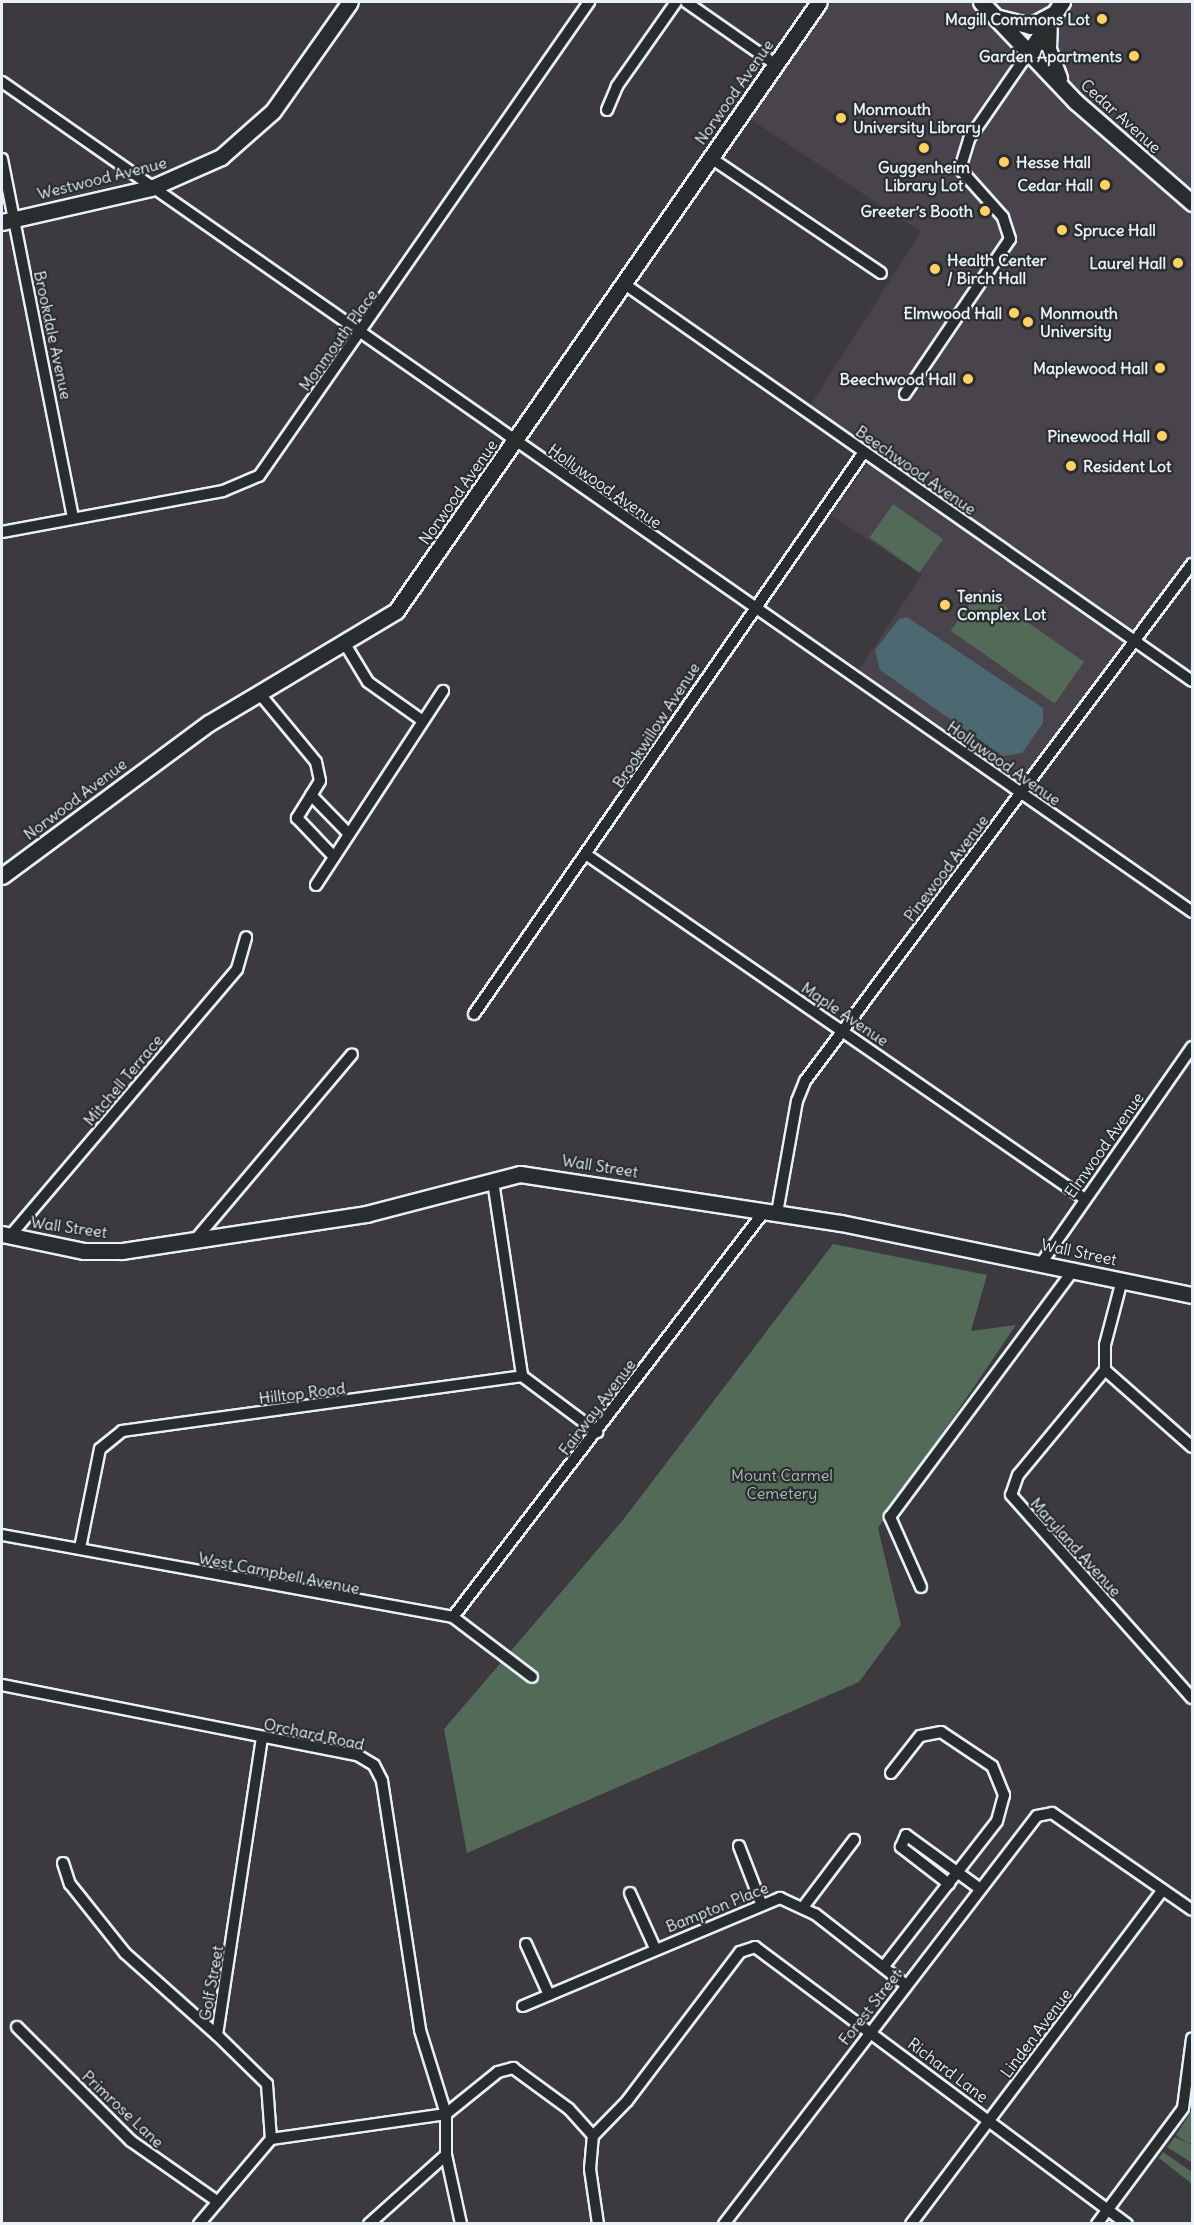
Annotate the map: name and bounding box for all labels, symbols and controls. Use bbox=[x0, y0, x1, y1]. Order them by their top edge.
place label: Magill Commons Lot bbox=[945, 9, 1090, 29]
marker: Magill Commons Lot bbox=[1095, 12, 1109, 26]
street label: Norwood Avenue bbox=[691, 36, 777, 148]
place label: Garden Apartments bbox=[979, 46, 1122, 66]
marker: Garden Apartments bbox=[1127, 49, 1141, 63]
street label: Cedar Avenue bbox=[1077, 75, 1165, 157]
place label: Monmouth University Library bbox=[853, 99, 981, 137]
marker: Monmouth University Library bbox=[834, 111, 848, 125]
marker: Guggenheim Library Lot bbox=[917, 141, 931, 155]
place label: Hesse Hall bbox=[1016, 152, 1091, 172]
street label: Westwood Avenue bbox=[35, 153, 169, 203]
marker: Hesse Hall bbox=[997, 155, 1011, 169]
place label: Guggenheim Library Lot bbox=[878, 157, 970, 195]
place label: Cedar Hall bbox=[1018, 175, 1093, 195]
marker: Cedar Hall bbox=[1098, 178, 1112, 192]
place label: Greeter’s Booth bbox=[860, 201, 973, 221]
marker: Greeter’s Booth bbox=[978, 204, 992, 218]
place label: Spruce Hall bbox=[1074, 220, 1156, 240]
marker: Spruce Hall bbox=[1055, 223, 1069, 237]
place label: Health Center / Birch Hall bbox=[947, 250, 1046, 288]
place label: Laurel Hall bbox=[1089, 253, 1166, 273]
marker: Laurel Hall bbox=[1171, 256, 1185, 270]
marker: Health Center / Birch Hall bbox=[928, 262, 942, 276]
street label: Brookdale Avenue bbox=[30, 269, 76, 401]
street label: Monmouth Place bbox=[295, 286, 381, 394]
place label: Elmwood Hall bbox=[904, 303, 1002, 323]
place label: Monmouth University bbox=[1040, 303, 1118, 341]
marker: Elmwood Hall bbox=[1007, 306, 1021, 320]
marker: Monmouth University bbox=[1021, 315, 1035, 329]
place label: Maplewood Hall bbox=[1033, 358, 1148, 378]
marker: Maplewood Hall bbox=[1153, 361, 1167, 375]
place label: Beechwood Hall bbox=[839, 369, 956, 389]
marker: Beechwood Hall bbox=[961, 372, 975, 386]
street label: Beechwood Avenue bbox=[852, 421, 980, 519]
place label: Pinewood Hall bbox=[1047, 426, 1150, 446]
marker: Pinewood Hall bbox=[1155, 429, 1169, 443]
street label: Norwood Avenue bbox=[415, 436, 501, 548]
street label: Hollywood Avenue bbox=[545, 440, 665, 532]
place label: Resident Lot bbox=[1083, 456, 1171, 476]
marker: Resident Lot bbox=[1064, 459, 1078, 473]
place label: Tennis Complex Lot bbox=[957, 586, 1046, 624]
marker: Tennis Complex Lot bbox=[938, 598, 952, 612]
street label: Brookwillow Avenue bbox=[608, 659, 704, 791]
street label: Hollywood Avenue bbox=[944, 717, 1064, 809]
street label: Norwood Avenue bbox=[20, 754, 130, 844]
street label: Pinewood Avenue bbox=[900, 811, 992, 925]
street label: Maple Avenue bbox=[798, 978, 892, 1050]
street label: Mitchell Terrace bbox=[79, 1030, 167, 1130]
street label: Elmwood Avenue bbox=[1060, 1089, 1148, 1201]
street label: Wall Street bbox=[561, 1151, 639, 1181]
street label: Wall Street bbox=[30, 1212, 108, 1242]
street label: Wall Street bbox=[1039, 1235, 1119, 1269]
street label: Fairway Avenue bbox=[555, 1355, 639, 1459]
street label: Hilltop Road bbox=[258, 1378, 346, 1408]
park label: Mount Carmel Cemetery bbox=[731, 1465, 833, 1503]
street label: Maryland Avenue bbox=[1027, 1494, 1125, 1600]
street label: West Campbell Avenue bbox=[197, 1548, 361, 1598]
street label: Orchard Road bbox=[262, 1714, 366, 1754]
street label: Bampton Place bbox=[663, 1878, 771, 1936]
street label: Golf Street bbox=[195, 1944, 227, 2022]
street label: Forest Street bbox=[834, 1965, 906, 2049]
street label: Linden Avenue bbox=[996, 1985, 1076, 2081]
street label: Richard Lane bbox=[904, 2034, 992, 2106]
street label: Primrose Lane bbox=[78, 2066, 168, 2152]

